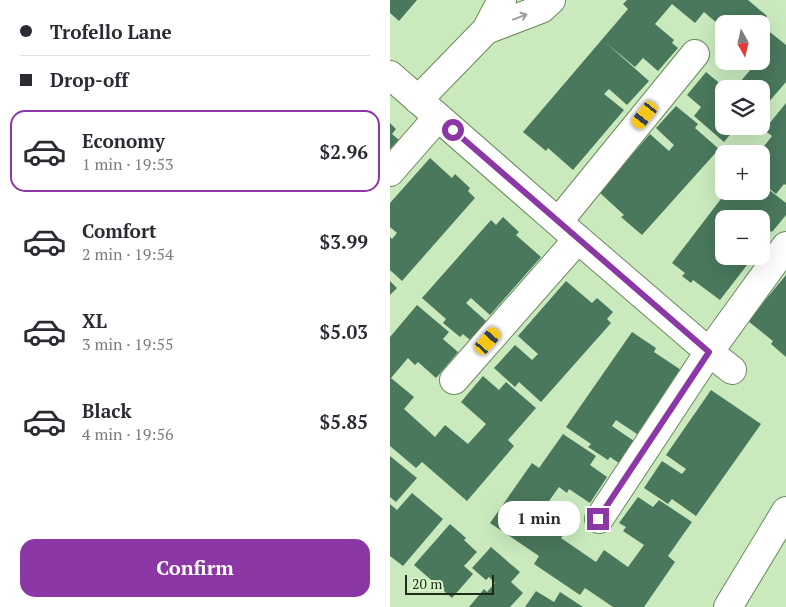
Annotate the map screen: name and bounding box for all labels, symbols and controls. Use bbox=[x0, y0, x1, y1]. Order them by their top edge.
one-way arrow bbox=[512, 12, 527, 21]
north arrow bbox=[715, 15, 770, 70]
map controls bbox=[715, 15, 770, 265]
text: Trofello Lane bbox=[50, 19, 172, 44]
text: Drop-off bbox=[50, 67, 128, 92]
button: layers bbox=[715, 80, 770, 135]
car bbox=[629, 99, 660, 131]
route start bbox=[442, 119, 464, 141]
text: Economy bbox=[82, 128, 165, 153]
icon: car bbox=[22, 129, 67, 174]
text: $2.96 bbox=[319, 139, 368, 164]
button: + bbox=[715, 145, 770, 200]
text: 1 min · 19:53 bbox=[82, 153, 174, 175]
button: − bbox=[715, 210, 770, 265]
text: Comfort bbox=[82, 218, 157, 243]
icon: car bbox=[22, 219, 67, 264]
text: $3.99 bbox=[319, 229, 368, 254]
text: 2 min · 19:54 bbox=[82, 243, 174, 265]
text: XL bbox=[82, 308, 107, 333]
icon: car bbox=[22, 309, 67, 354]
text: $5.03 bbox=[319, 319, 368, 344]
car bbox=[472, 325, 503, 357]
text: 3 min · 19:55 bbox=[82, 333, 174, 355]
text: Black bbox=[82, 398, 132, 423]
icon: car bbox=[22, 399, 67, 444]
text: $5.85 bbox=[319, 409, 368, 434]
text: 4 min · 19:56 bbox=[82, 423, 174, 445]
callout: 1 min bbox=[498, 502, 580, 536]
text: 1 min bbox=[517, 507, 561, 529]
route end bbox=[587, 508, 609, 530]
button: Confirm bbox=[20, 539, 370, 597]
scale bar bbox=[405, 572, 494, 595]
text: 20 m bbox=[412, 574, 442, 593]

